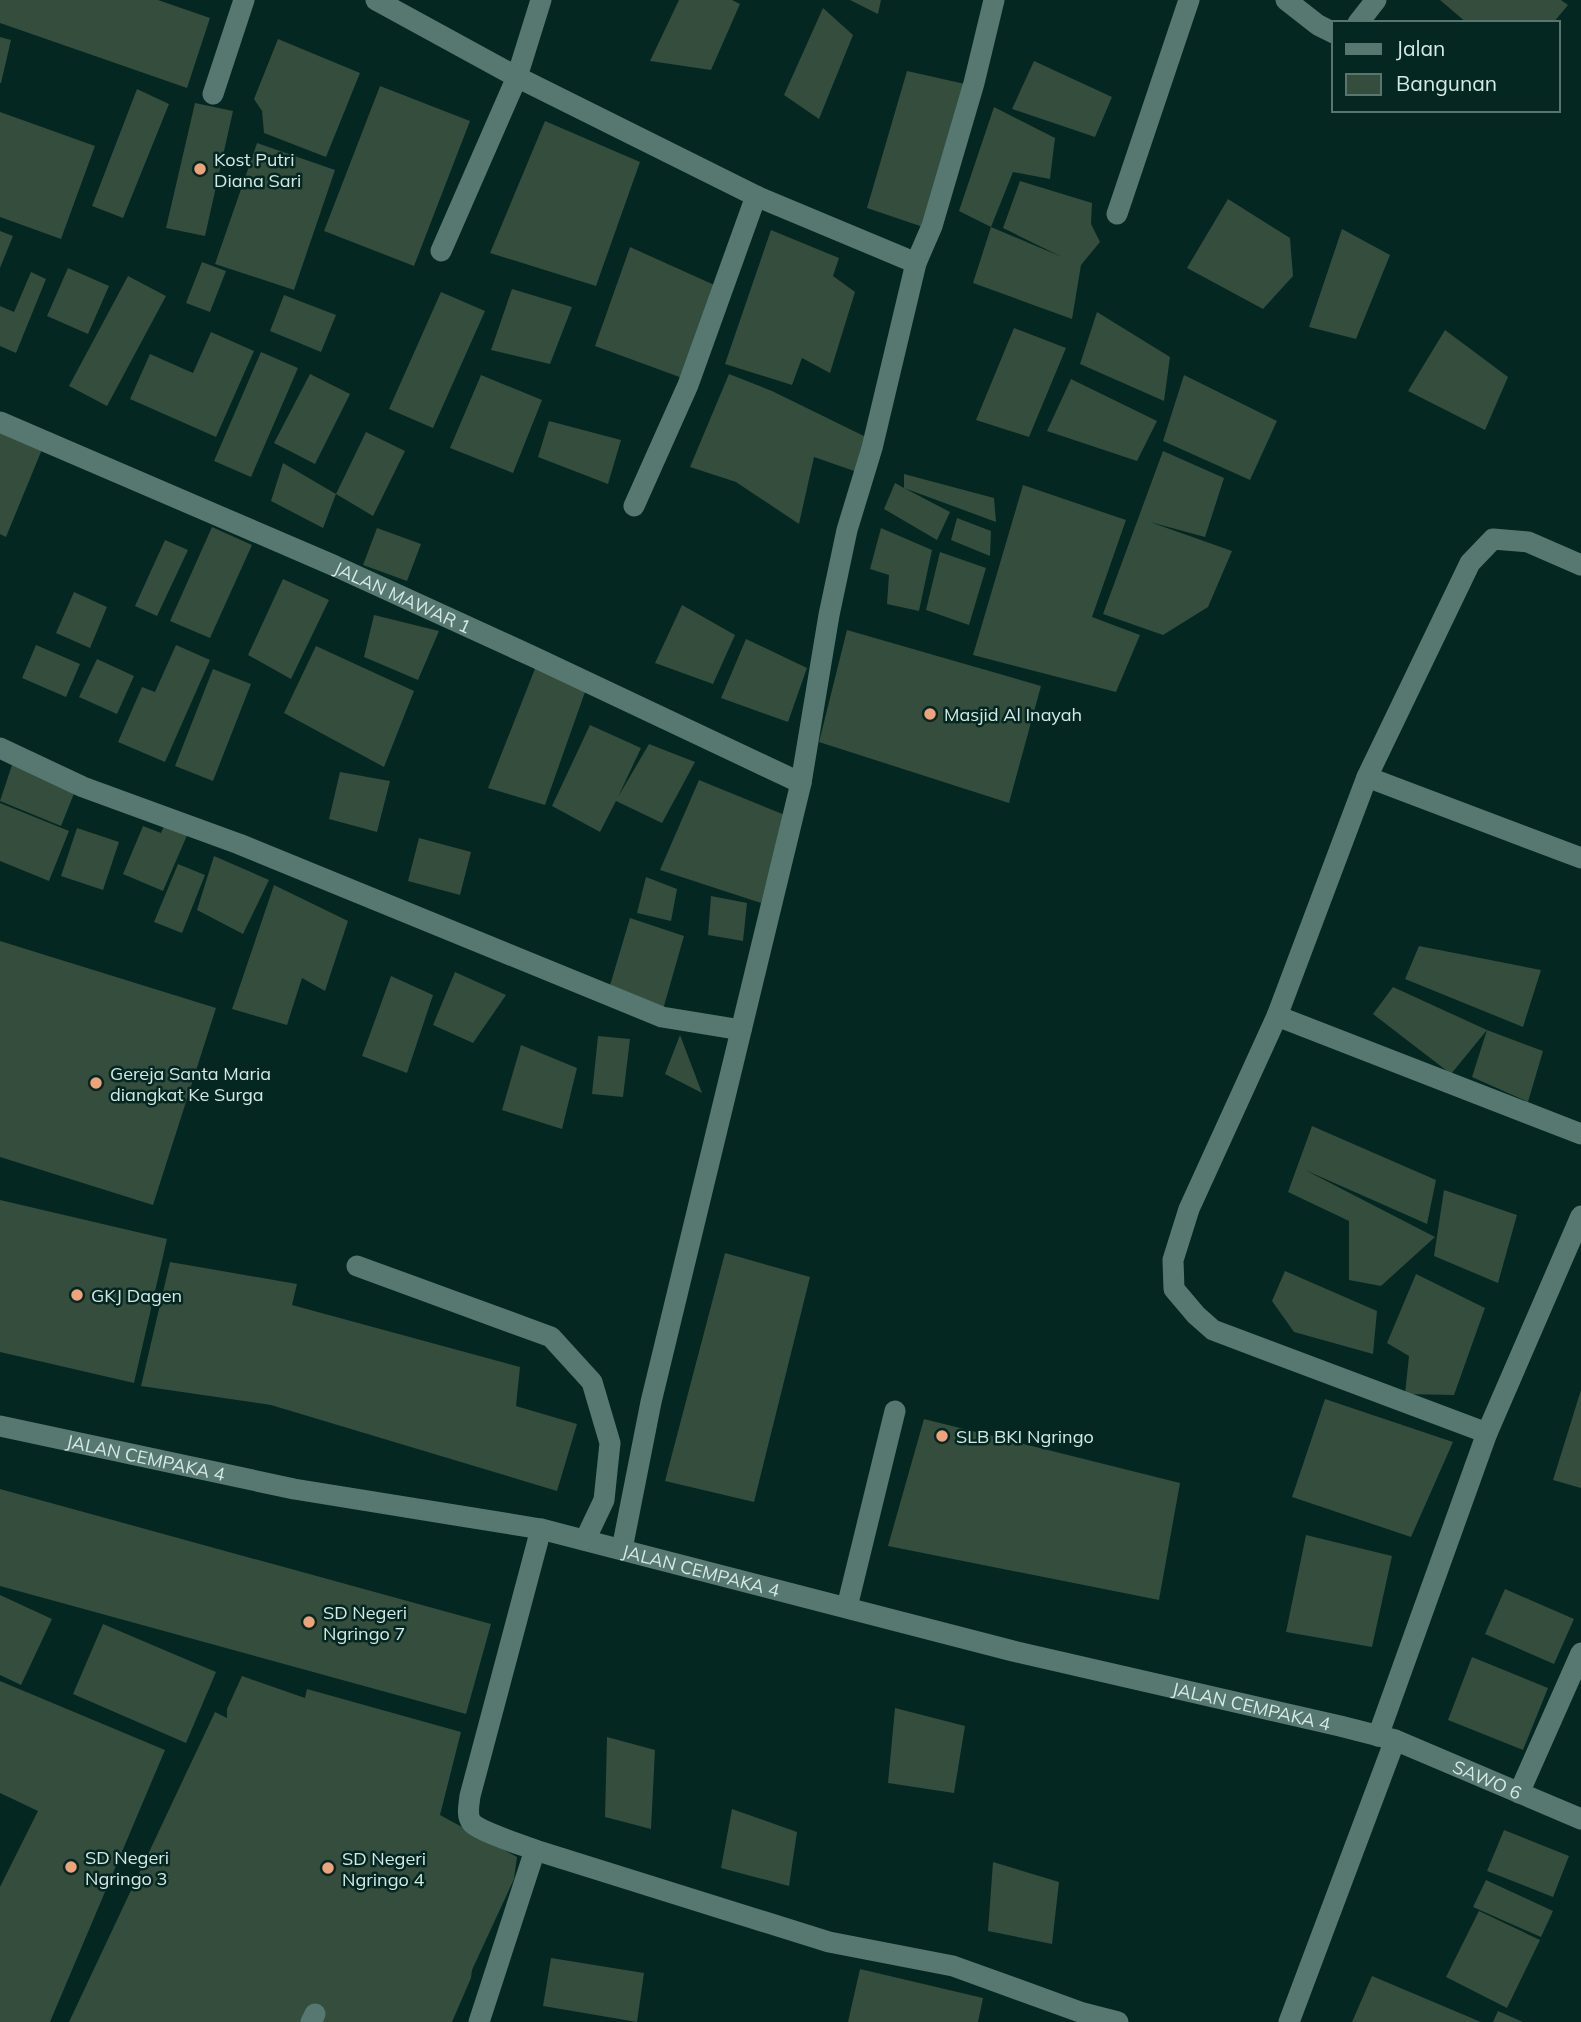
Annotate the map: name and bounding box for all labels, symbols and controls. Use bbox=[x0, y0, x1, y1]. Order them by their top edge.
legend bbox=[1332, 21, 1560, 112]
text: Jalan bbox=[1396, 35, 1445, 61]
text: Bangunan bbox=[1396, 70, 1497, 96]
place label: Kost Putri Diana Sari bbox=[214, 148, 301, 192]
marker: Kost Putri Diana Sari bbox=[192, 161, 208, 177]
street label: JALAN MAWAR 1 bbox=[331, 556, 475, 638]
place label: Masjid Al Inayah bbox=[944, 703, 1082, 726]
marker: Masjid Al Inayah bbox=[922, 706, 938, 722]
place label: Gereja Santa Maria diangkat Ke Surga bbox=[110, 1062, 271, 1106]
marker: Gereja Santa Maria diangkat Ke Surga bbox=[88, 1075, 104, 1091]
place label: GKJ Dagen bbox=[91, 1284, 182, 1307]
marker: GKJ Dagen bbox=[69, 1287, 85, 1303]
place label: SLB BKI Ngringo bbox=[956, 1425, 1094, 1448]
marker: SLB BKI Ngringo bbox=[934, 1428, 950, 1444]
street label: JALAN CEMPAKA 4 bbox=[64, 1429, 227, 1485]
street label: JALAN CEMPAKA 4 bbox=[620, 1539, 782, 1602]
place label: SD Negeri Ngringo 7 bbox=[323, 1601, 407, 1645]
marker: SD Negeri Ngringo 7 bbox=[301, 1614, 317, 1630]
street label: JALAN CEMPAKA 4 bbox=[1170, 1676, 1333, 1735]
street label: SAWO 6 bbox=[1449, 1754, 1525, 1804]
place label: SD Negeri Ngringo 3 bbox=[85, 1846, 169, 1890]
place label: SD Negeri Ngringo 4 bbox=[342, 1847, 426, 1891]
marker: SD Negeri Ngringo 3 bbox=[63, 1859, 79, 1875]
marker: SD Negeri Ngringo 4 bbox=[320, 1860, 336, 1876]

